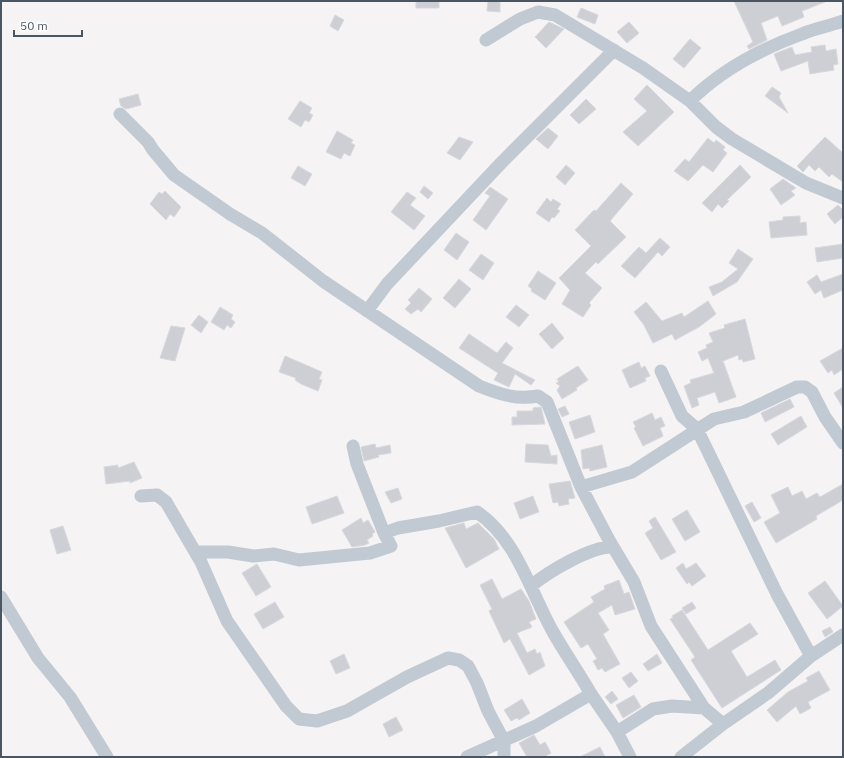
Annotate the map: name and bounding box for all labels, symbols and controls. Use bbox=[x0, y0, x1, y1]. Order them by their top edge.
scale bar bbox=[14, 12, 82, 38]
text: 50 m bbox=[20, 18, 48, 33]

